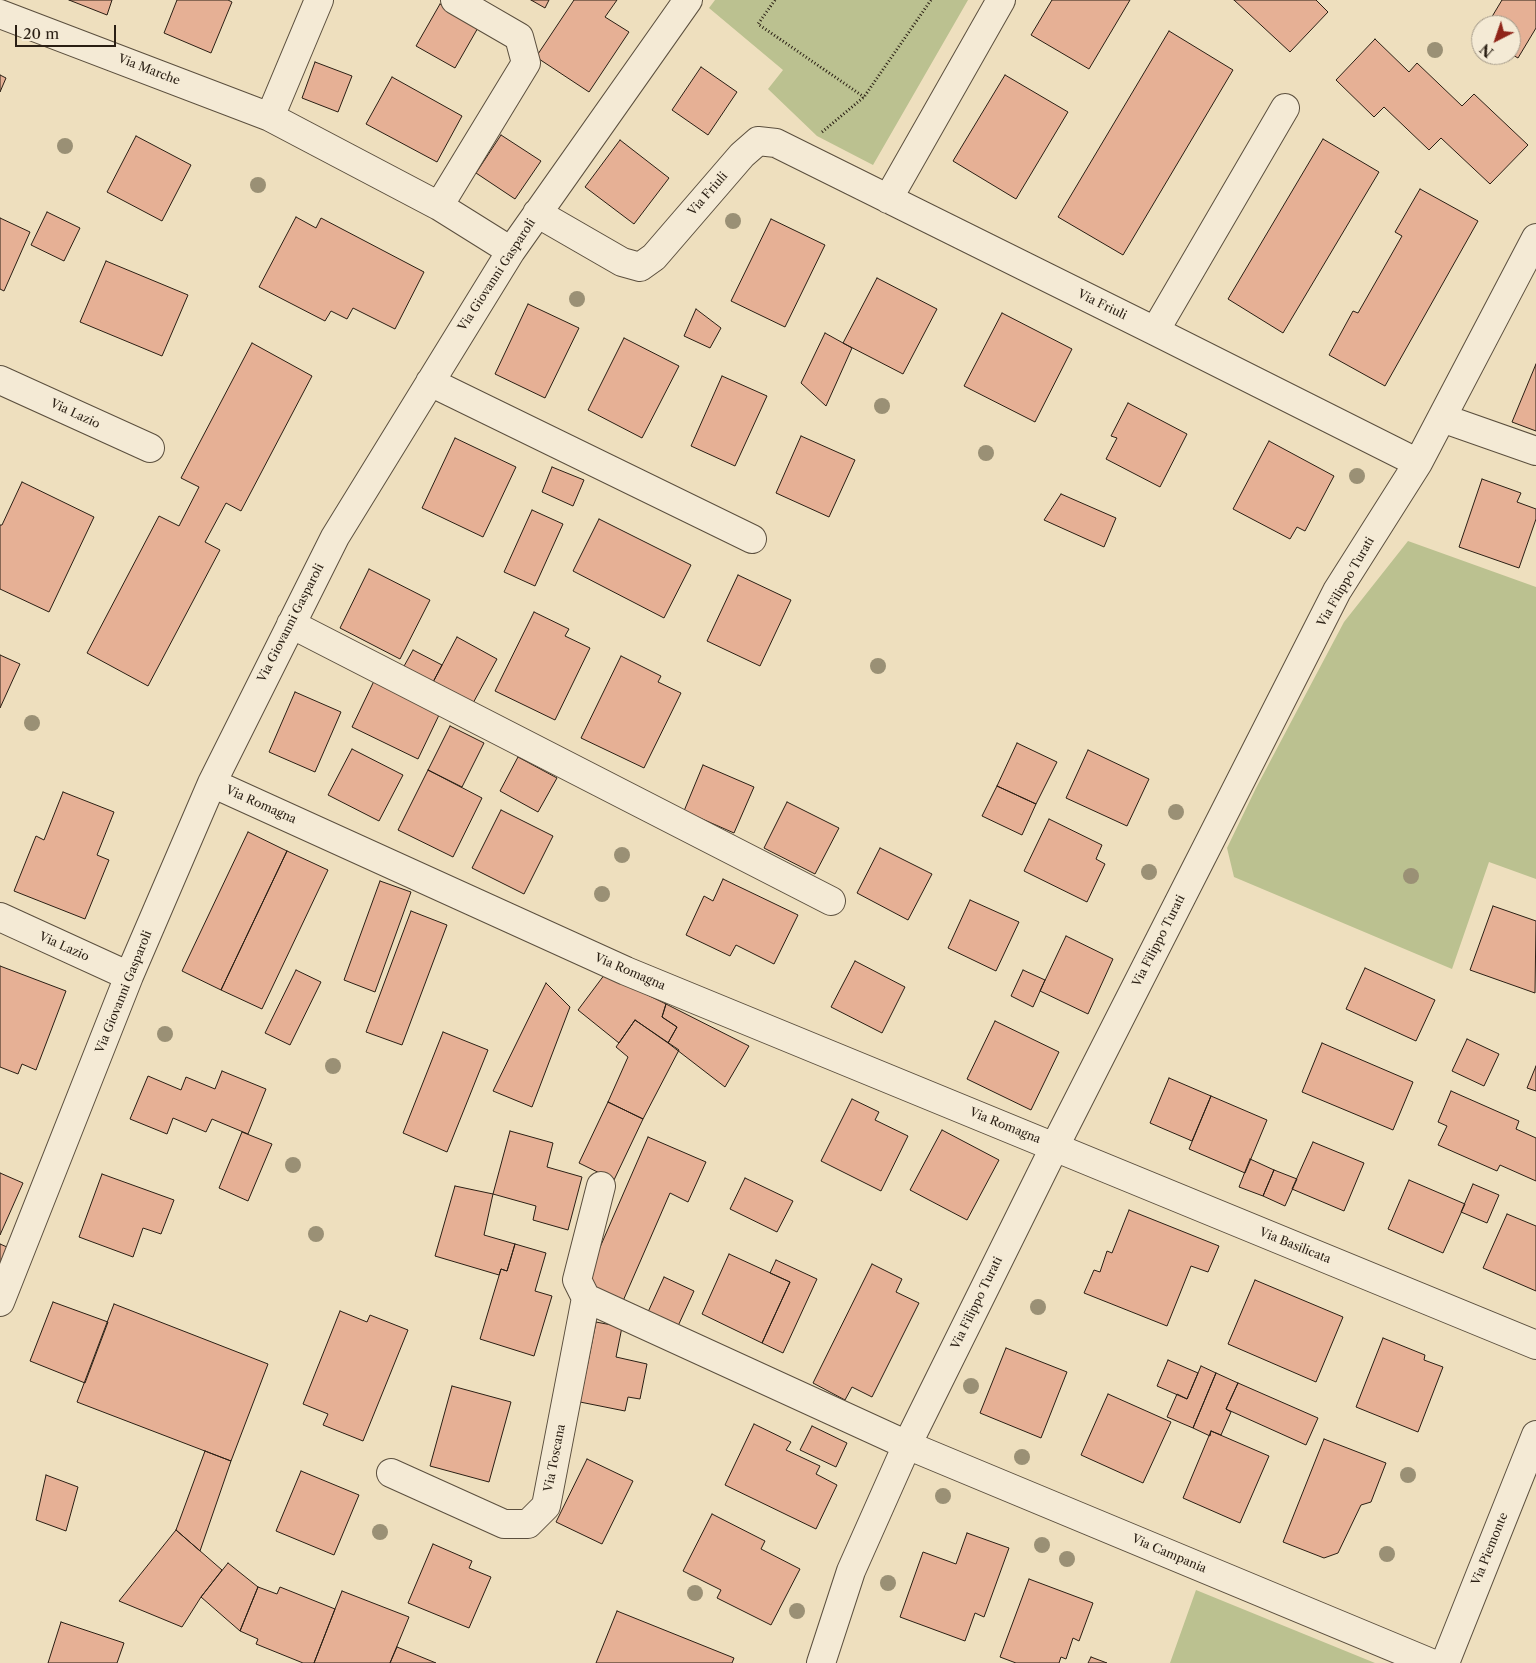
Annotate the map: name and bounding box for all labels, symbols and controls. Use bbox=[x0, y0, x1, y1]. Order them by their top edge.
scale bar bbox=[18, 15, 119, 47]
north arrow bbox=[1471, 15, 1521, 65]
text: 20 m bbox=[23, 24, 59, 43]
text: N bbox=[1476, 40, 1497, 61]
street label: Via Marche bbox=[116, 52, 182, 88]
street label: Via Friuli bbox=[685, 169, 731, 219]
street label: Via Giovanni Gasparoli bbox=[455, 216, 539, 334]
street label: Via Friuli bbox=[1075, 287, 1129, 323]
street label: Via Lazio bbox=[48, 396, 102, 432]
street label: Via Filippo Turati bbox=[1315, 535, 1377, 629]
street label: Via Giovanni Gasparoli bbox=[255, 561, 327, 685]
street label: Via Romagna bbox=[224, 783, 298, 827]
street label: Via Filippo Turati bbox=[1130, 893, 1188, 989]
street label: Via Giovanni Gasparoli bbox=[93, 929, 155, 1055]
street label: Via Lazio bbox=[37, 930, 91, 964]
street label: Via Romagna bbox=[592, 951, 668, 993]
street label: Via Romagna bbox=[967, 1105, 1043, 1147]
street label: Via Basilicata bbox=[1257, 1225, 1333, 1267]
street label: Via Filippo Turati bbox=[948, 1254, 1006, 1352]
street label: Via Toscana bbox=[541, 1423, 569, 1493]
street label: Via Piemonte bbox=[1469, 1511, 1511, 1587]
street label: Via Campania bbox=[1129, 1532, 1209, 1576]

